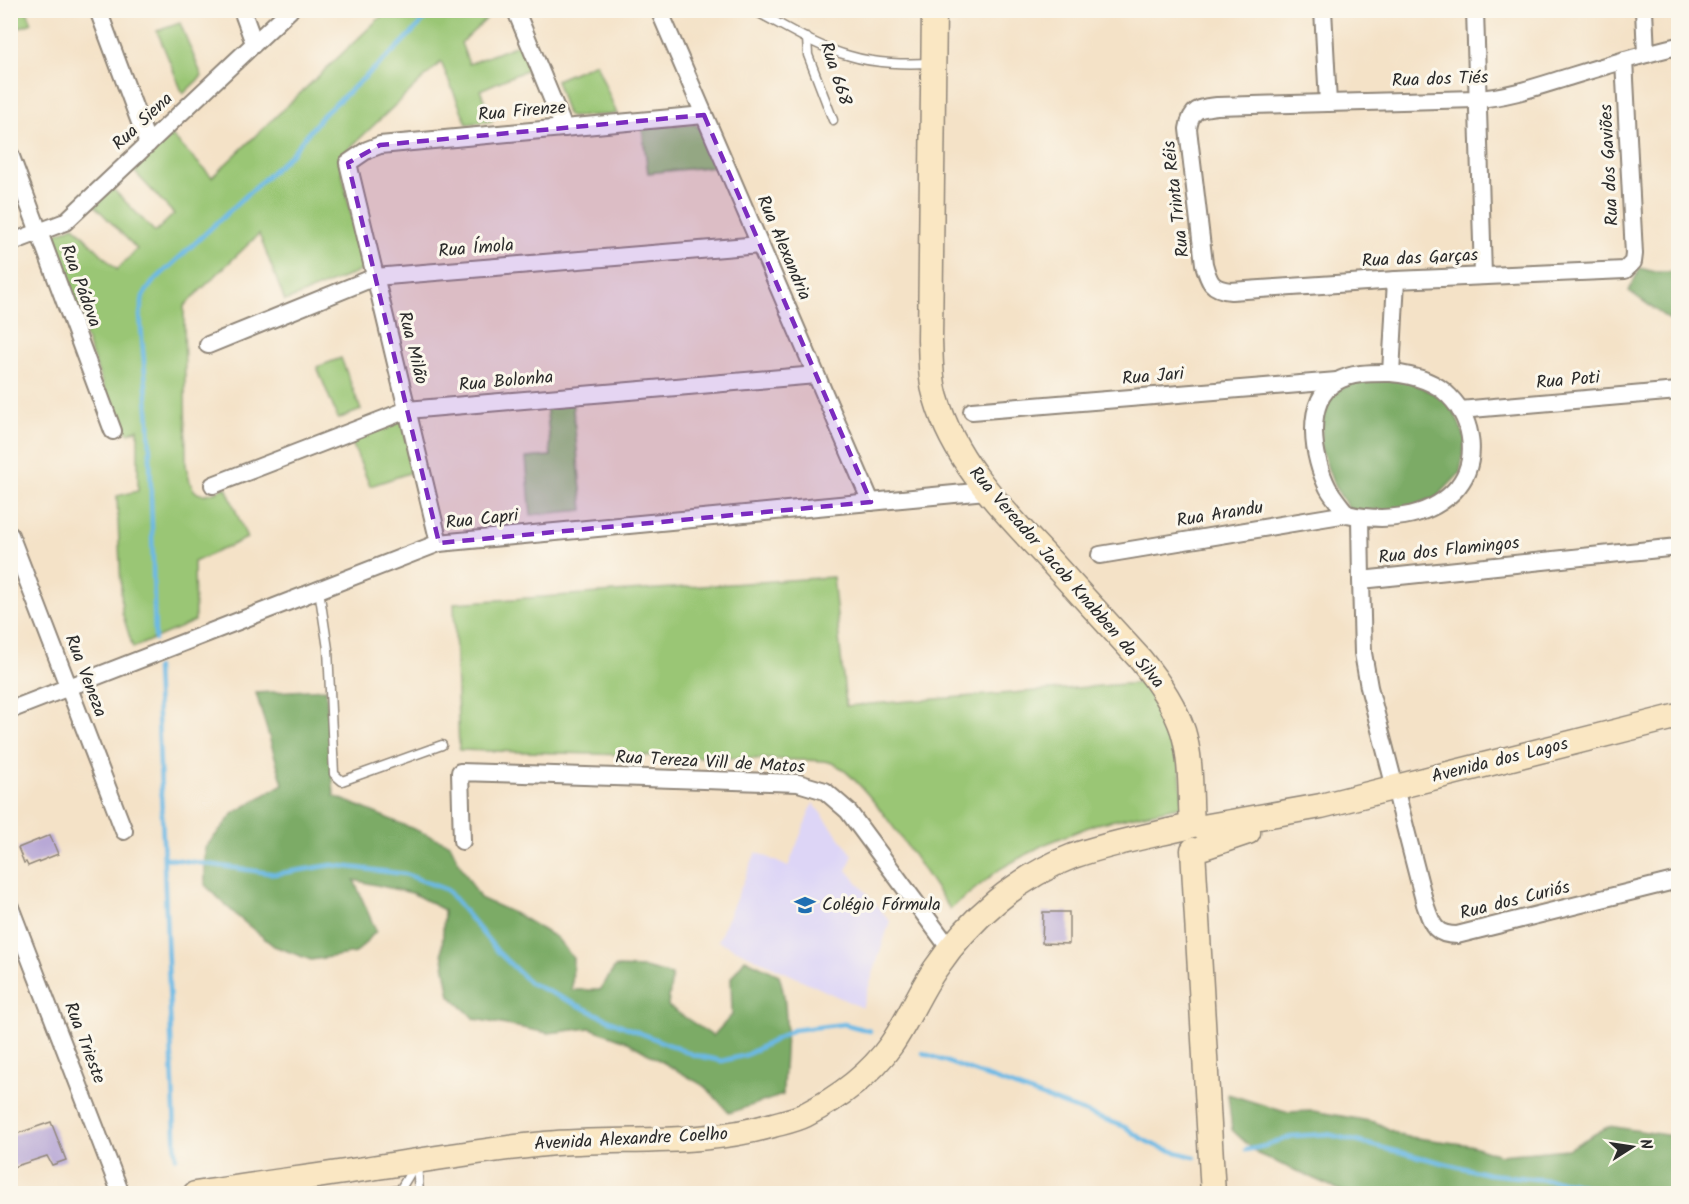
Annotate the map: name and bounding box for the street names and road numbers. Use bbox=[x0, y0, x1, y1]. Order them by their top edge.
street label: Rua 668 bbox=[811, 38, 859, 110]
street label: Rua dos Tiés bbox=[1391, 64, 1489, 96]
street label: Rua Siena bbox=[106, 86, 180, 158]
street label: Rua Firenze bbox=[477, 94, 567, 130]
street label: Rua dos Gaviões bbox=[1592, 103, 1628, 227]
street label: Rua Trinta Réis bbox=[1155, 139, 1199, 259]
street label: Rua Alexandria bbox=[748, 191, 818, 305]
street label: Rua Ímola bbox=[437, 231, 515, 267]
street label: Rua Pádova bbox=[52, 241, 108, 331]
street label: Rua das Garças bbox=[1361, 241, 1479, 277]
street label: Rua Milão bbox=[389, 308, 435, 388]
street label: Rua Jari bbox=[1121, 360, 1186, 394]
street label: Rua Bolonha bbox=[458, 363, 554, 401]
street label: Rua Poti bbox=[1535, 364, 1602, 398]
street label: Rua Vereador Jacob Knabben da Silva bbox=[961, 460, 1171, 696]
street label: Rua Arandu bbox=[1175, 494, 1266, 536]
street label: Rua Capri bbox=[444, 502, 520, 538]
street label: Rua dos Flamingos bbox=[1377, 529, 1521, 573]
street label: Rua Veneza bbox=[56, 630, 114, 722]
street label: Avenida dos Lagos bbox=[1429, 730, 1572, 792]
street label: Rua Tereza Vill de Matos bbox=[614, 744, 806, 782]
street label: Rua dos Curiós bbox=[1457, 873, 1573, 929]
street label: Rua Trieste bbox=[55, 998, 113, 1088]
street label: Avenida Alexandre Coelho bbox=[533, 1120, 729, 1160]

